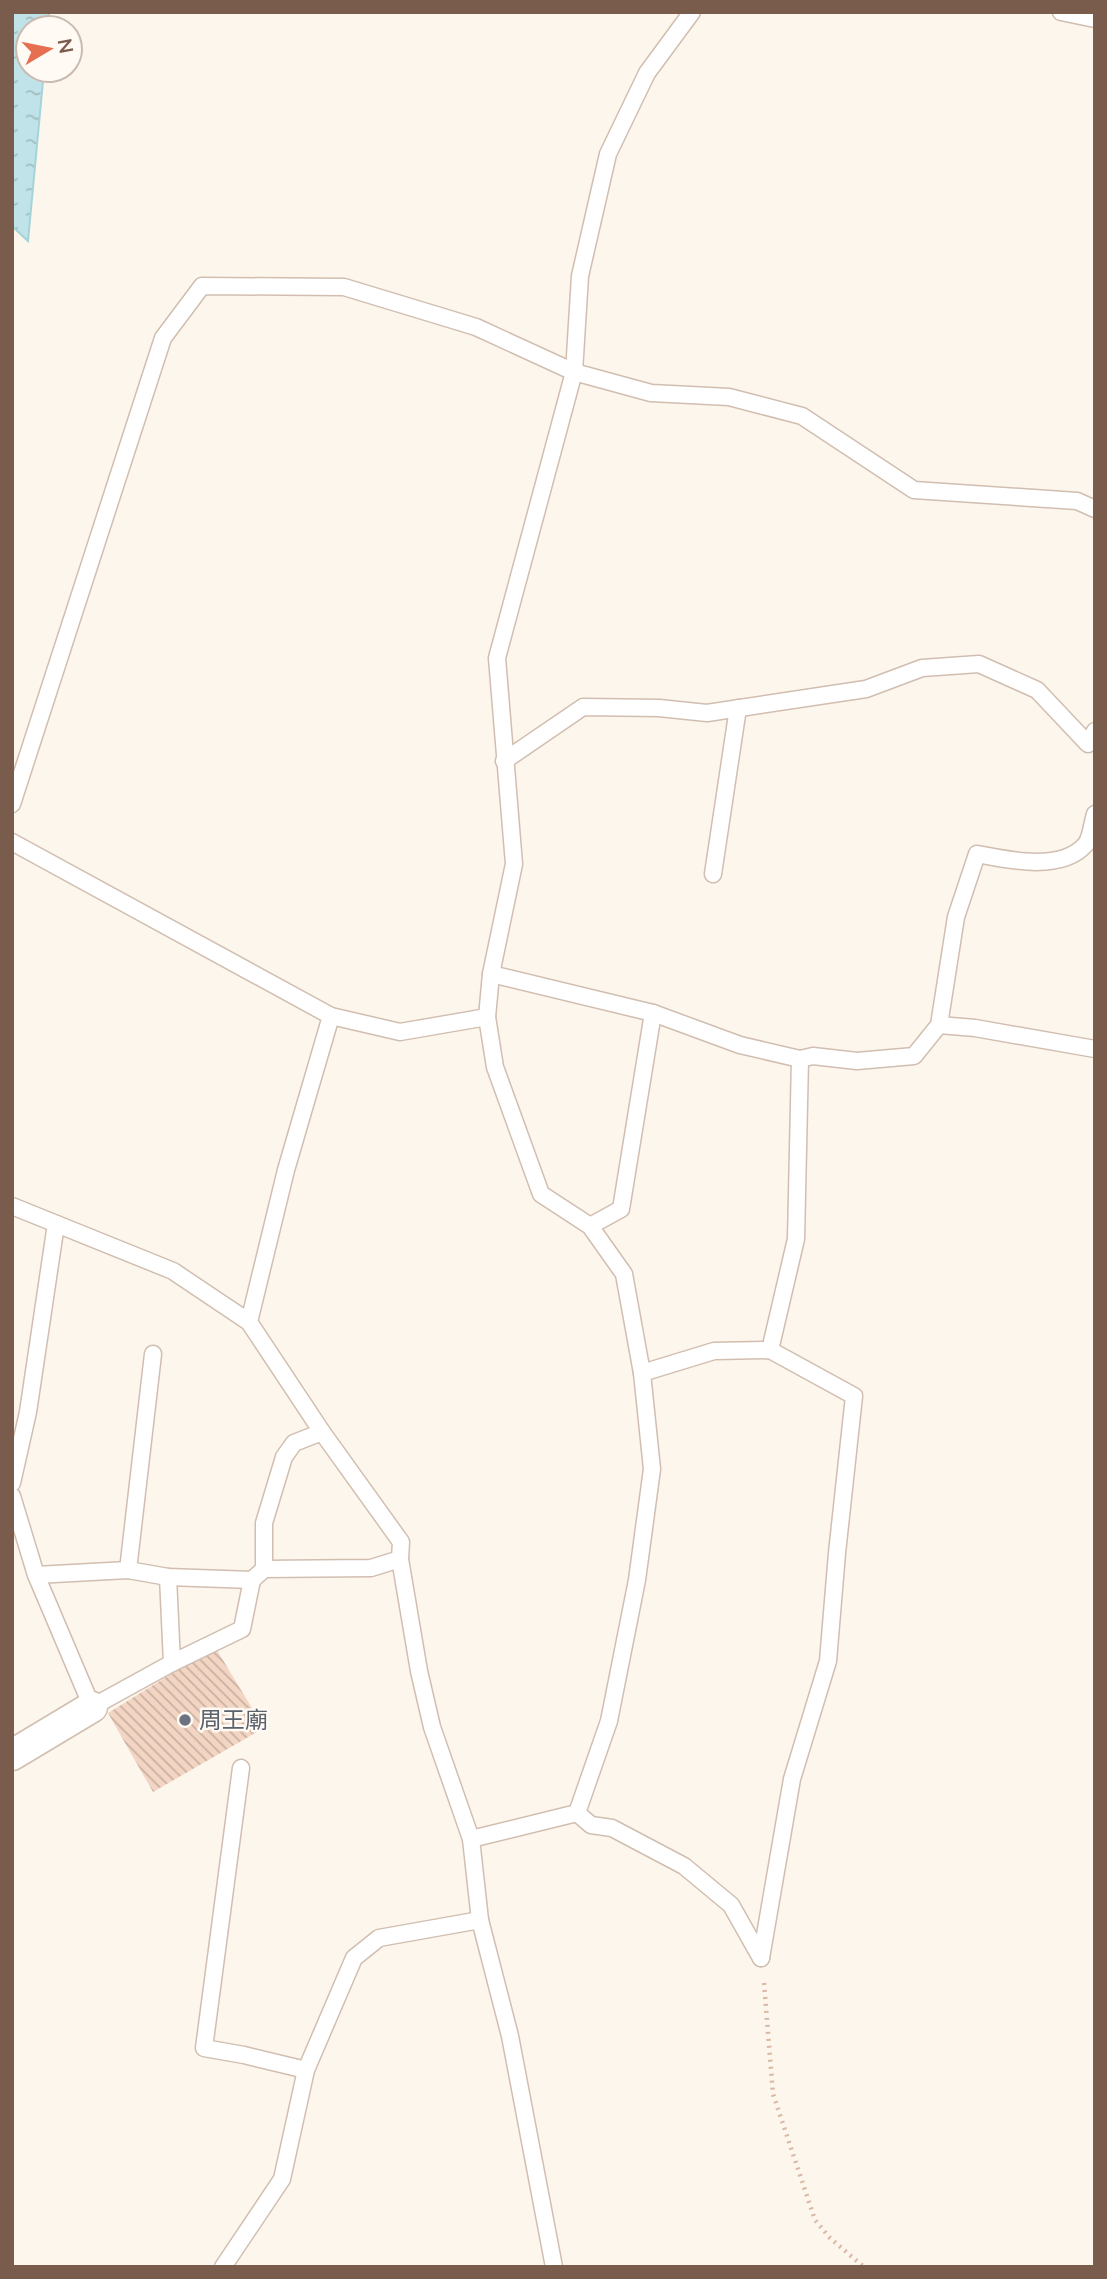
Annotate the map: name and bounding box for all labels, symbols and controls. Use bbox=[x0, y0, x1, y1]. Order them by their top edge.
north arrow bbox=[14, 14, 84, 84]
text: N bbox=[54, 37, 79, 55]
place label: 周王廟 bbox=[199, 1705, 268, 1733]
marker: 周王廟 bbox=[177, 1712, 193, 1728]

